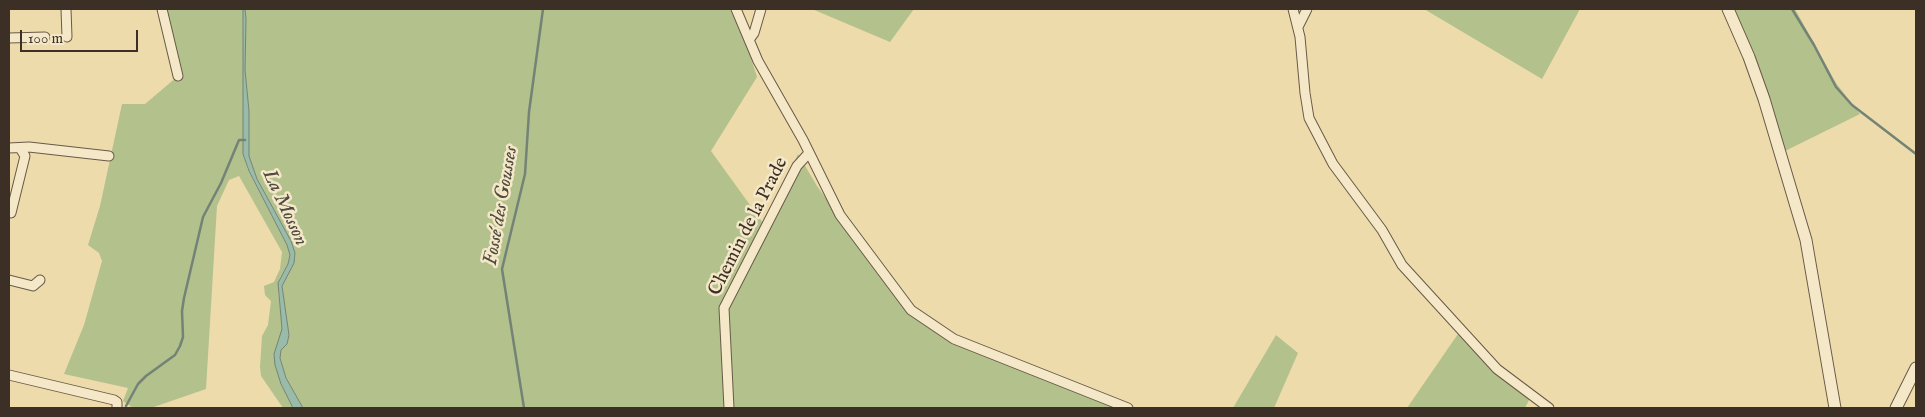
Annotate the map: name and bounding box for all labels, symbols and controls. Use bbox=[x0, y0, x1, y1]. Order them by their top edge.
scale bar bbox=[22, 20, 140, 52]
text: 100 m bbox=[28, 29, 63, 48]
water label: Fossé des Gousses bbox=[480, 145, 524, 267]
street label: Chemin de la Prade bbox=[704, 154, 794, 300]
water label: La Mosson bbox=[256, 166, 312, 250]

